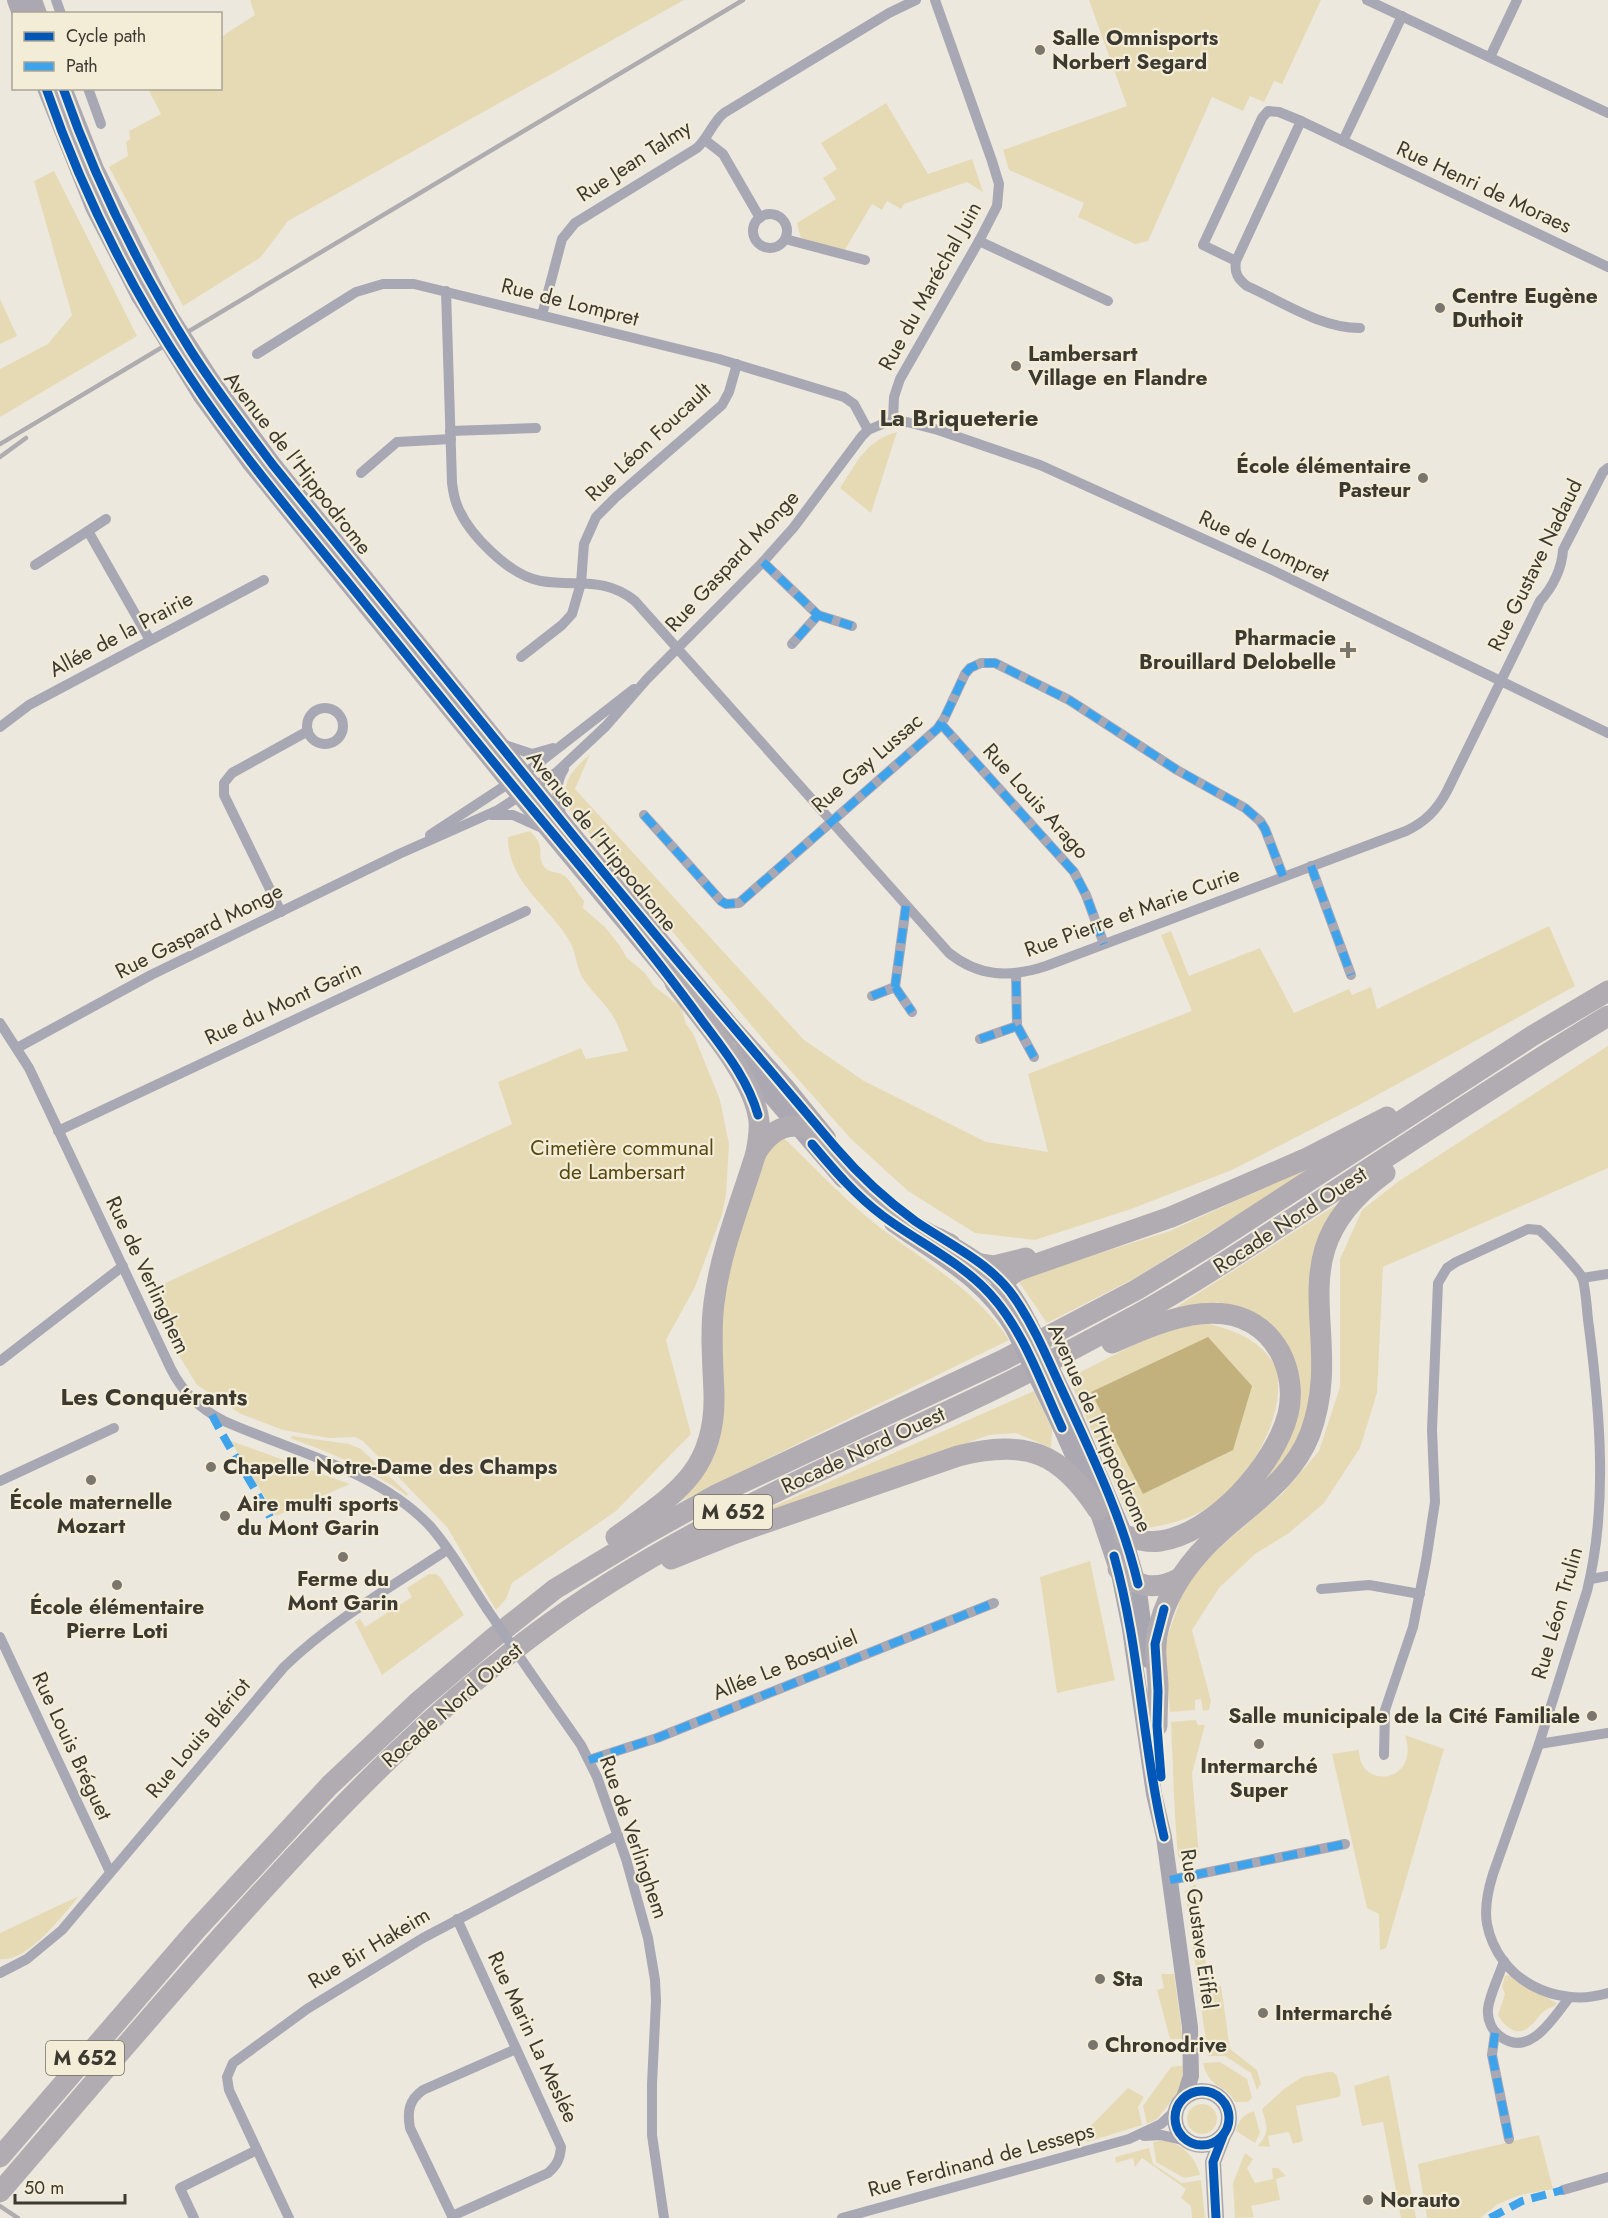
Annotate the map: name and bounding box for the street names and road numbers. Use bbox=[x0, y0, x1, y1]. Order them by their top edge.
street label: Rue Jean Talmy bbox=[571, 112, 698, 209]
street label: Rue Henri de Moraes bbox=[1392, 133, 1576, 241]
street label: Rue du Maréchal Juin bbox=[871, 196, 989, 376]
street label: Rue de Lompret bbox=[498, 270, 642, 334]
street label: Avenue de l'Hippodrome bbox=[217, 365, 379, 561]
street label: Rue Léon Foucault bbox=[578, 376, 718, 508]
street label: Rue Gustave Nadaud bbox=[1480, 474, 1590, 656]
street label: Rue Gaspard Monge bbox=[658, 483, 806, 639]
street label: Rue de Lompret bbox=[1194, 503, 1334, 589]
street label: Allée de la Prairie bbox=[44, 583, 198, 685]
street label: Rue Gay Lussac bbox=[805, 706, 929, 820]
street label: Rue Louis Arago bbox=[976, 736, 1096, 866]
street label: Avenue de l'Hippodrome bbox=[520, 744, 685, 938]
street label: Rue Pierre et Marie Curie bbox=[1020, 859, 1244, 965]
street label: Rue Gaspard Monge bbox=[110, 876, 288, 986]
street label: Rue du Mont Garin bbox=[200, 953, 366, 1053]
street label: Rocade Nord Ouest bbox=[1207, 1159, 1373, 1281]
street label: Rue de Verlinghem bbox=[98, 1191, 198, 1359]
street label: Avenue de l'Hippodrome bbox=[1041, 1319, 1160, 1537]
street label: Rocade Nord Ouest bbox=[776, 1399, 950, 1501]
road number: M 652 bbox=[694, 1495, 772, 1529]
street label: Rue Léon Trulin bbox=[1524, 1543, 1590, 1683]
street label: Allée Le Bosquiel bbox=[708, 1622, 862, 1708]
street label: Rocade Nord Ouest bbox=[375, 1635, 529, 1775]
street label: Rue Louis Bréguet bbox=[25, 1667, 119, 1825]
street label: Rue Louis Blériot bbox=[139, 1671, 257, 1805]
street label: Rue de Verlinghem bbox=[592, 1751, 676, 1923]
street label: Rue Gustave Eiffel bbox=[1173, 1847, 1225, 2011]
street label: Rue Bir Hakeim bbox=[302, 1900, 436, 1996]
street label: Rue Marin La Meslée bbox=[480, 1947, 586, 2128]
road number: M 652 bbox=[46, 2041, 124, 2075]
street label: Rue Ferdinand de Lesseps bbox=[865, 2115, 1097, 2205]

